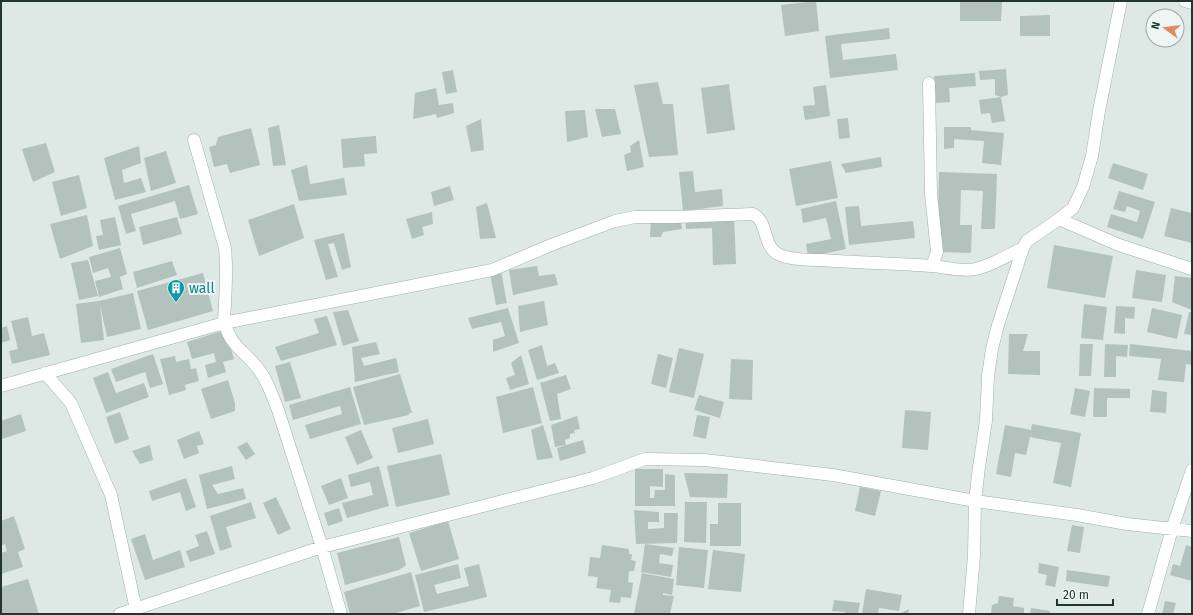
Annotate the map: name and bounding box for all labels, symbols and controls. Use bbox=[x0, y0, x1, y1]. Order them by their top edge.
north arrow bbox=[1145, 8, 1185, 48]
text: N bbox=[1149, 20, 1163, 31]
building icon: wall bbox=[166, 278, 186, 303]
place label: wall bbox=[189, 280, 215, 297]
scale bar bbox=[1057, 581, 1113, 607]
text: 20 m bbox=[1063, 588, 1089, 602]

